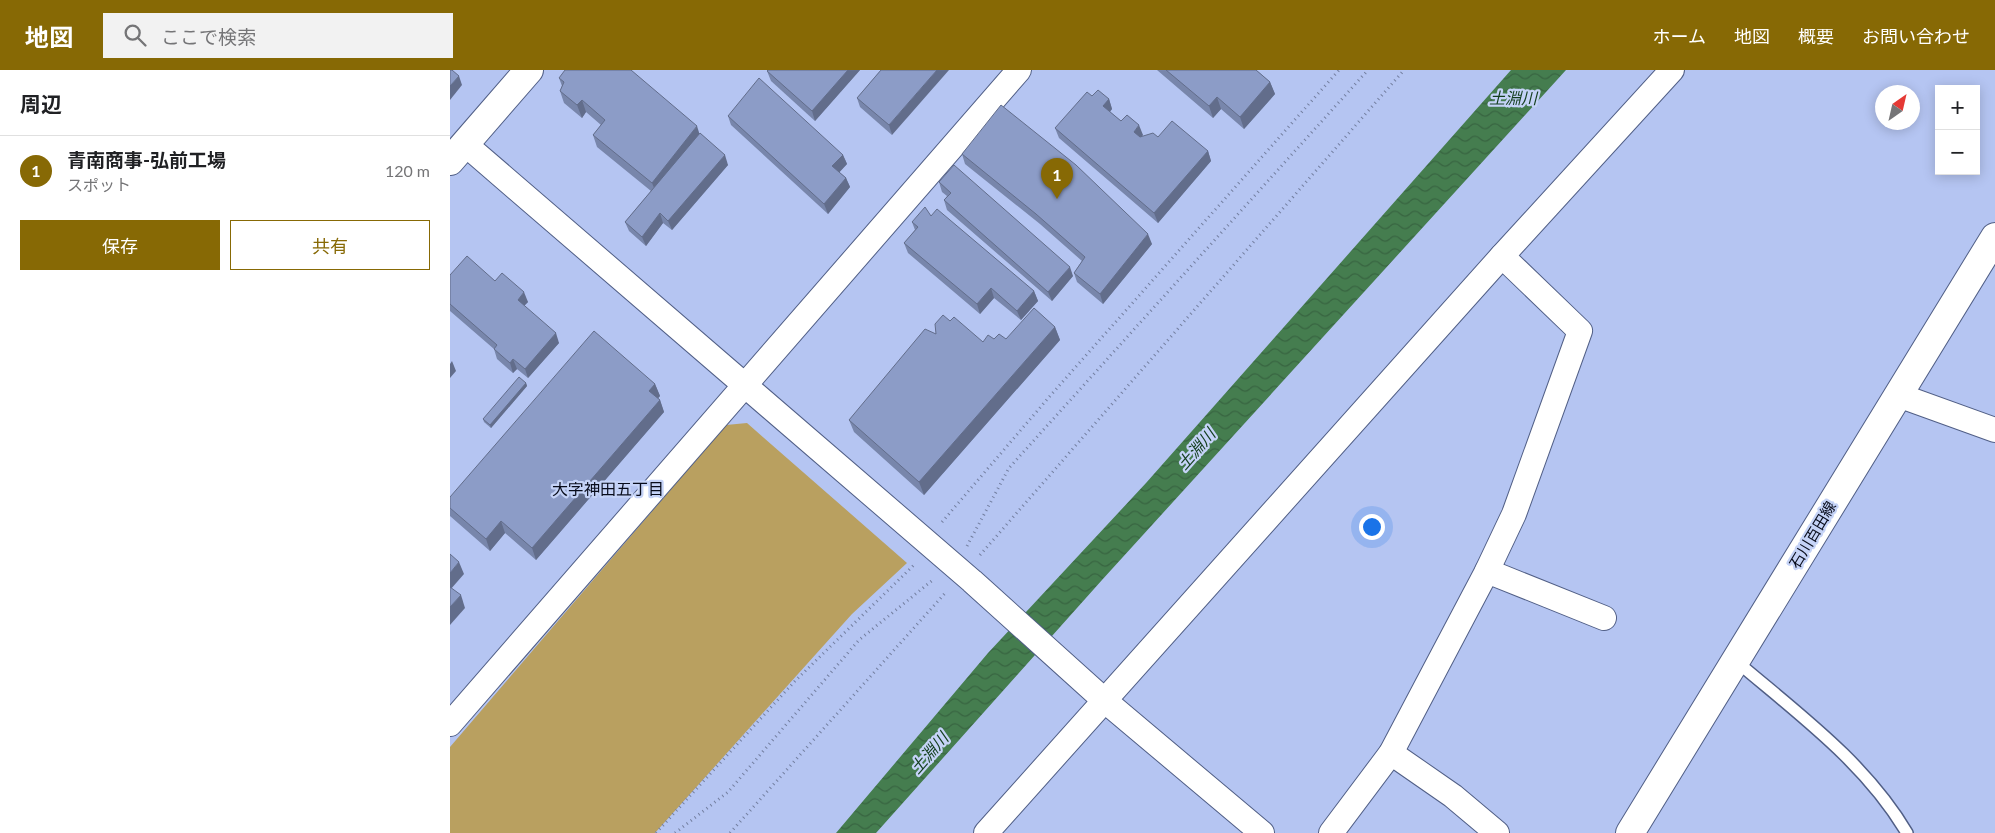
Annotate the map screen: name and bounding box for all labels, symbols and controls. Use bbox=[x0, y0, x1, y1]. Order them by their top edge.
search box bbox=[103, 13, 453, 58]
icon: search bbox=[121, 21, 149, 49]
text: 地図 bbox=[25, 22, 73, 51]
text: ここで検索 bbox=[161, 25, 256, 48]
text: ホーム bbox=[1653, 25, 1706, 47]
text: 地図 bbox=[1734, 25, 1770, 47]
text: 概要 bbox=[1798, 25, 1834, 47]
text: お問い合わせ bbox=[1862, 25, 1970, 47]
north arrow bbox=[1875, 85, 1920, 130]
map controls bbox=[1935, 85, 1980, 175]
button: + bbox=[1935, 85, 1980, 130]
water label: 土淵川 bbox=[1489, 88, 1539, 107]
text: 周辺 bbox=[20, 91, 62, 116]
button: − bbox=[1935, 130, 1980, 175]
text: 青南商事-弘前工場 bbox=[67, 148, 226, 171]
pin: 1 bbox=[1041, 158, 1073, 199]
text: 1 bbox=[31, 161, 41, 180]
text: 120 m bbox=[385, 161, 430, 180]
text: スポット bbox=[67, 175, 131, 194]
button: 保存 bbox=[20, 220, 220, 270]
button: 共有 bbox=[230, 220, 430, 270]
water label: 土淵川 bbox=[1173, 423, 1220, 473]
district label: 大字神田五丁目 bbox=[552, 479, 664, 498]
street label: 石川百田線 bbox=[1785, 498, 1839, 571]
your location bbox=[1359, 514, 1385, 540]
water label: 土淵川 bbox=[906, 727, 953, 777]

